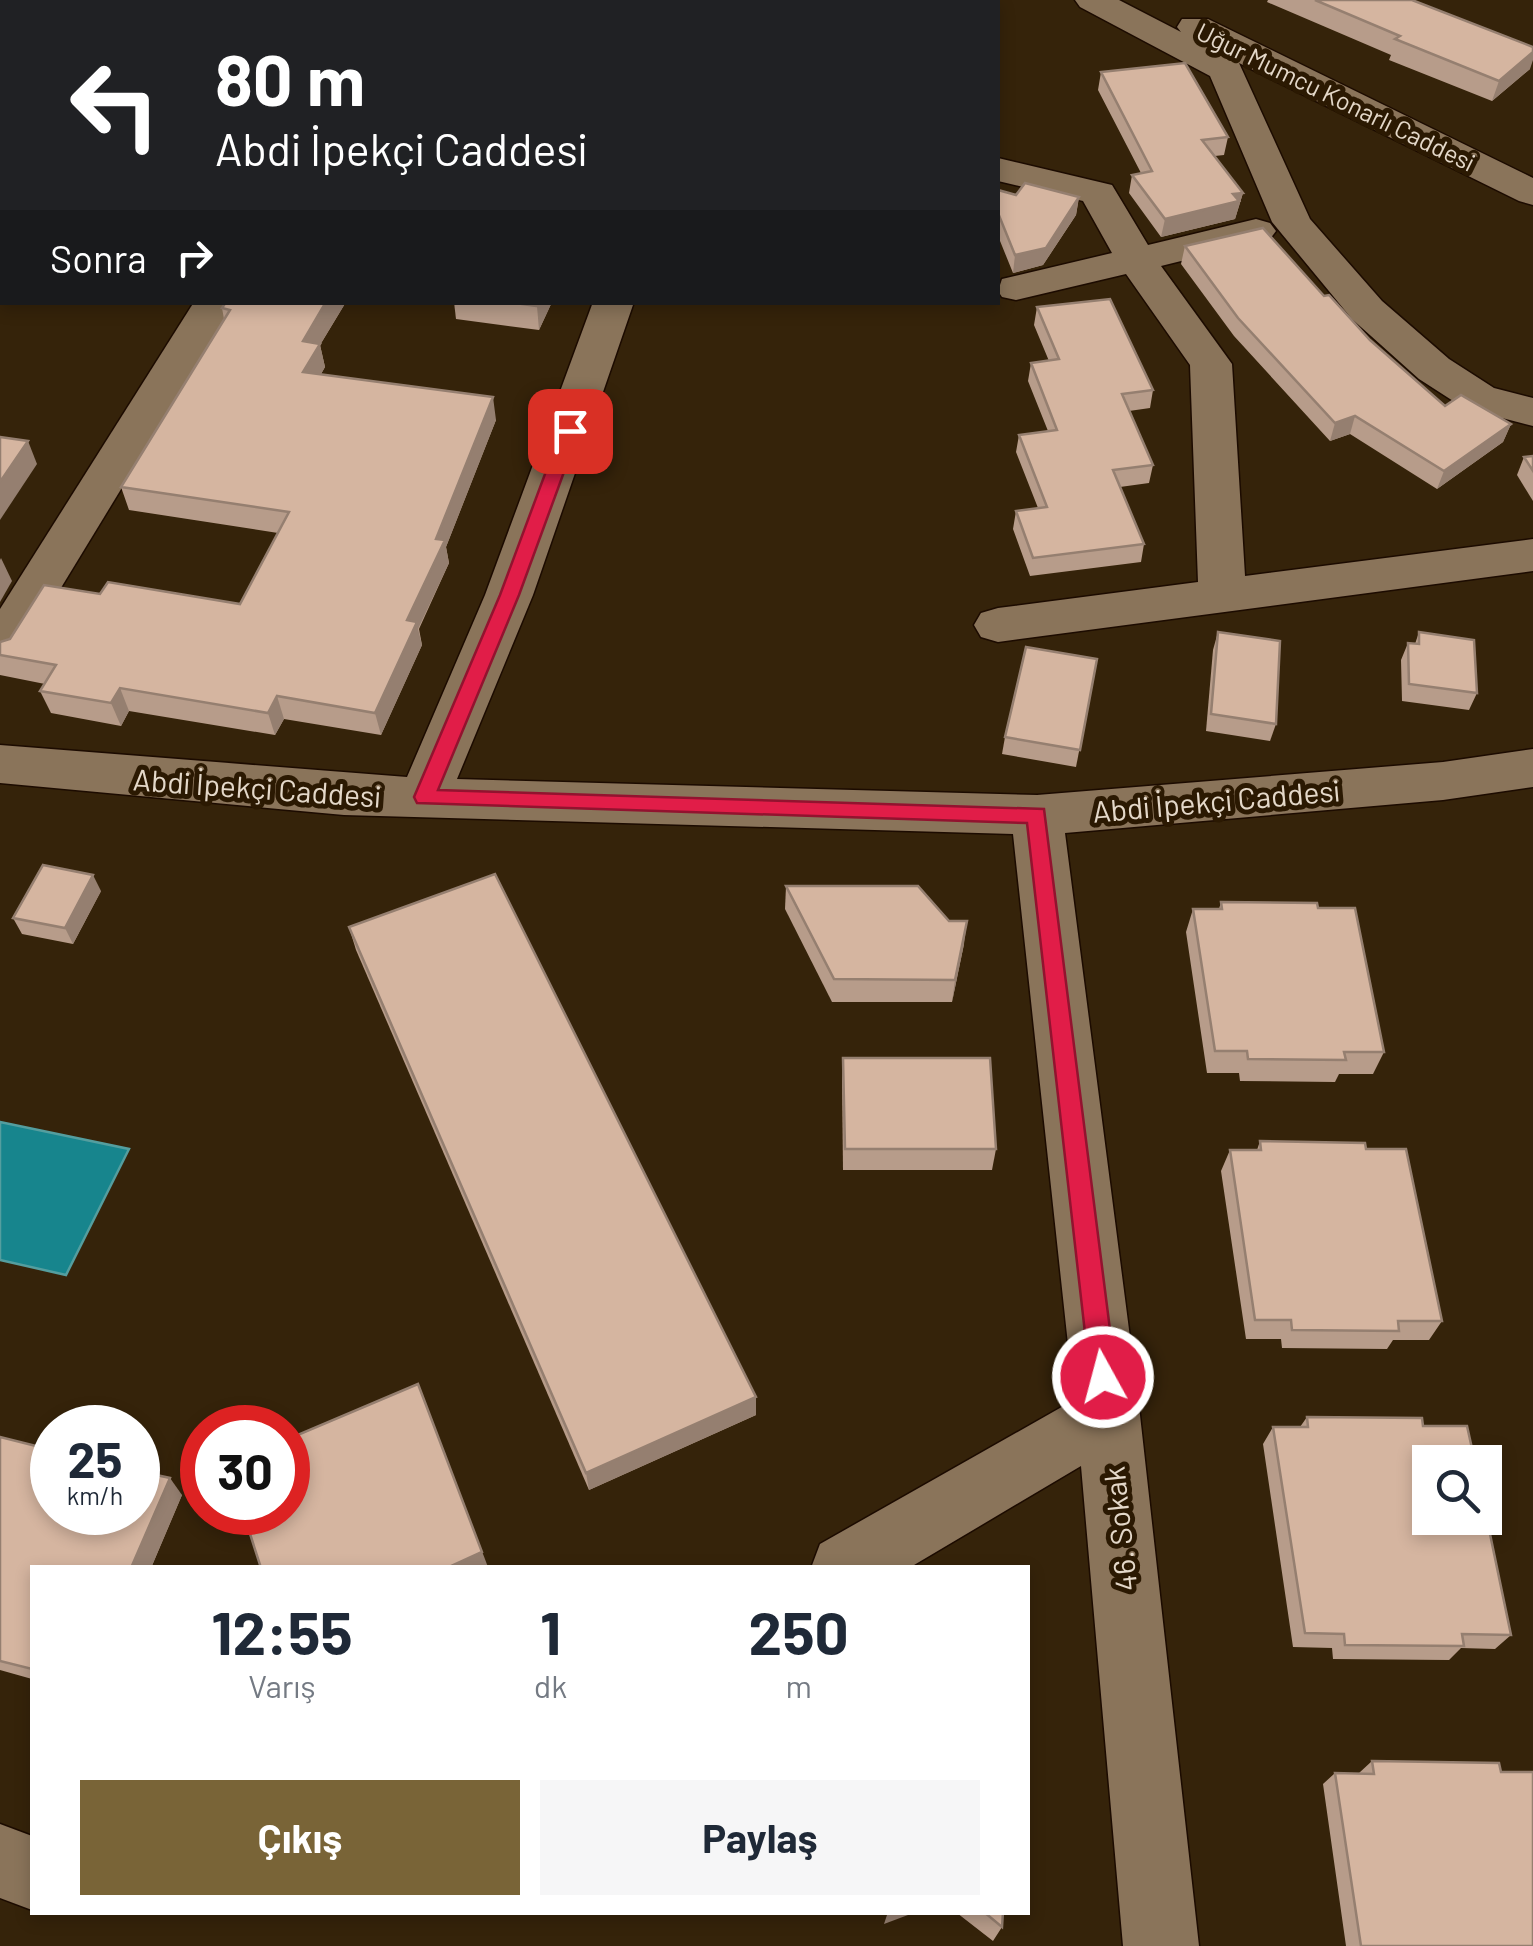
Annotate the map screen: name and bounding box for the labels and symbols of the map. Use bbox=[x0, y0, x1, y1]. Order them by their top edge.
street label: Uğur Mumcu Konarlı Caddesi bbox=[1192, 16, 1480, 176]
pin bbox=[528, 389, 613, 474]
street label: Abdi İpekçi Caddesi bbox=[132, 760, 382, 814]
street label: Abdi İpekçi Caddesi bbox=[1091, 771, 1341, 829]
position arrow bbox=[1051, 1325, 1155, 1429]
speed limit sign: 30 bbox=[180, 1405, 310, 1535]
street label: 46. Sokak bbox=[1095, 1465, 1143, 1593]

